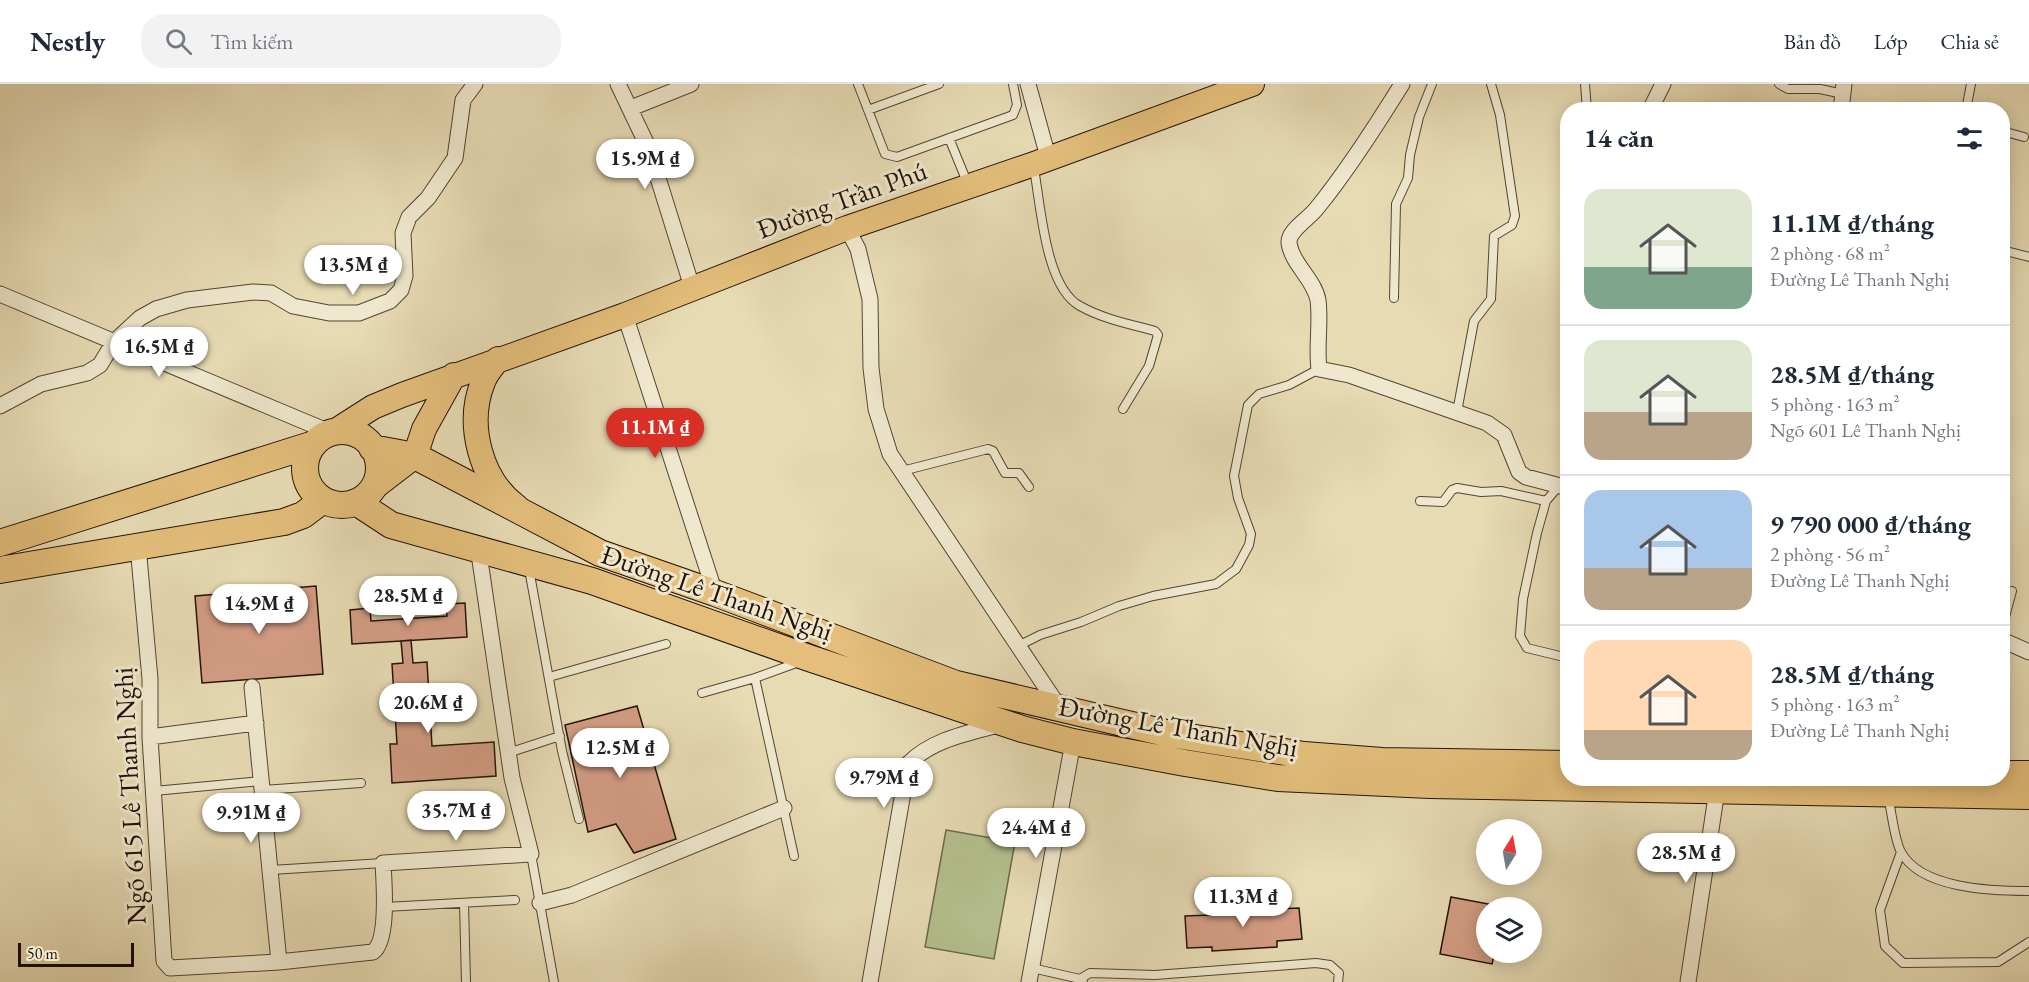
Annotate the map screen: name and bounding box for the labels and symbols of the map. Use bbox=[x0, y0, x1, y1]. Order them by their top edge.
pin: 15.9M ₫ bbox=[590, 139, 700, 190]
street label: Đường Trần Phú bbox=[752, 153, 932, 246]
pin: 13.5M ₫ bbox=[298, 245, 408, 296]
pin: 16.5M ₫ bbox=[104, 327, 214, 378]
pin: 11.1M ₫ bbox=[600, 408, 710, 459]
street label: Đường Lê Thanh Nghị bbox=[597, 537, 838, 649]
pin: 28.5M ₫ bbox=[353, 576, 463, 627]
pin: 14.9M ₫ bbox=[204, 584, 314, 635]
street label: Ngõ 615 Lê Thanh Nghị bbox=[105, 666, 154, 926]
pin: 20.6M ₫ bbox=[373, 683, 483, 734]
street label: Đường Lê Thanh Nghị bbox=[1056, 688, 1301, 765]
pin: 12.5M ₫ bbox=[565, 728, 675, 779]
pin: 9.79M ₫ bbox=[829, 758, 939, 809]
pin: 35.7M ₫ bbox=[401, 791, 511, 842]
pin: 9.91M ₫ bbox=[196, 793, 306, 844]
pin: 24.4M ₫ bbox=[981, 808, 1091, 859]
north arrow bbox=[1476, 819, 1542, 885]
pin: 28.5M ₫ bbox=[1631, 833, 1741, 884]
pin: 11.3M ₫ bbox=[1188, 877, 1298, 928]
scale bar bbox=[18, 940, 134, 968]

